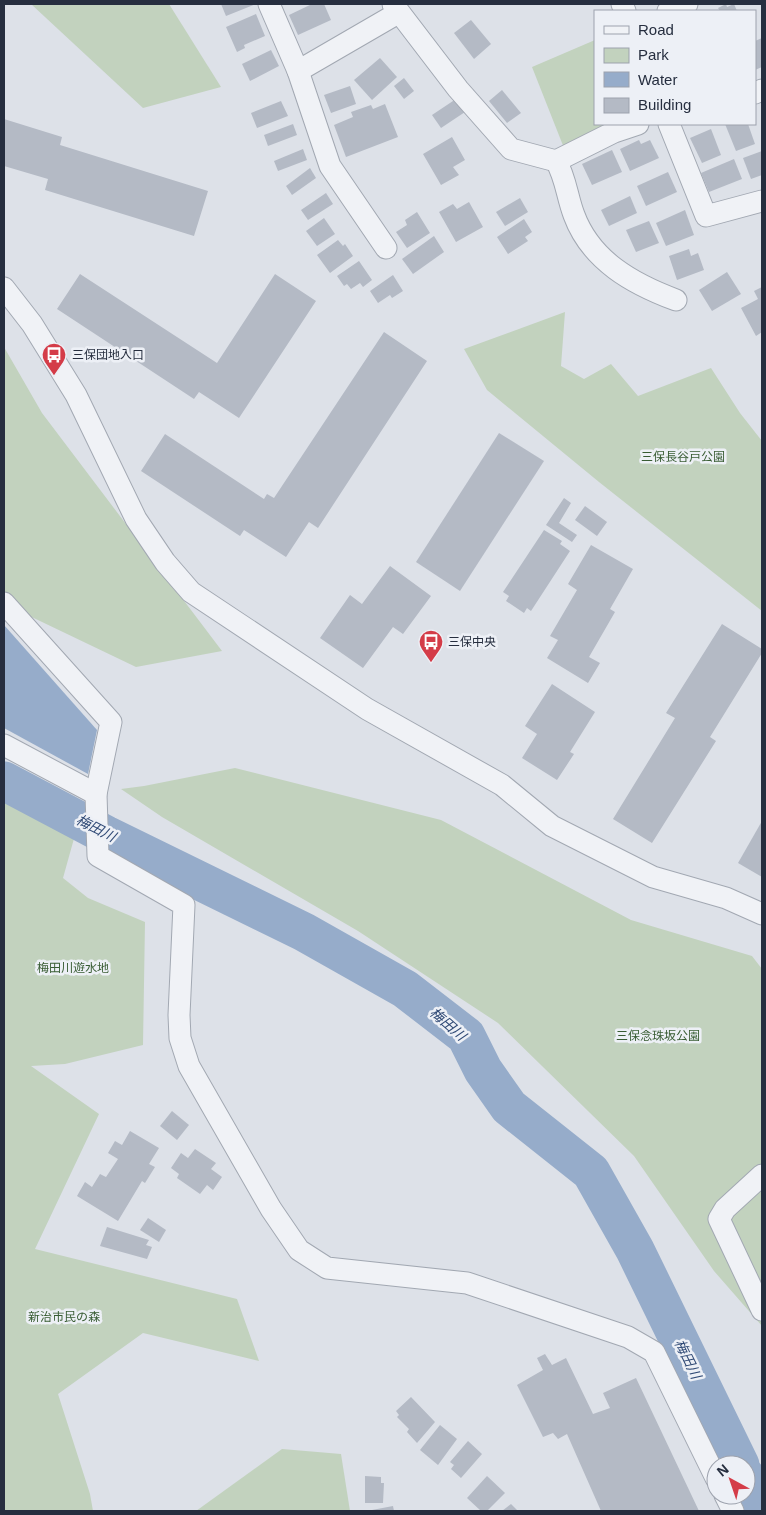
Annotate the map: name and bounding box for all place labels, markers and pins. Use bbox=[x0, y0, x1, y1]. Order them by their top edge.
bus stop icon: 三保団地入口 bbox=[41, 342, 67, 376]
place label: 三保団地入口 bbox=[72, 348, 144, 362]
bus stop icon: 三保中央 bbox=[418, 629, 444, 663]
place label: 三保中央 bbox=[448, 635, 496, 649]

